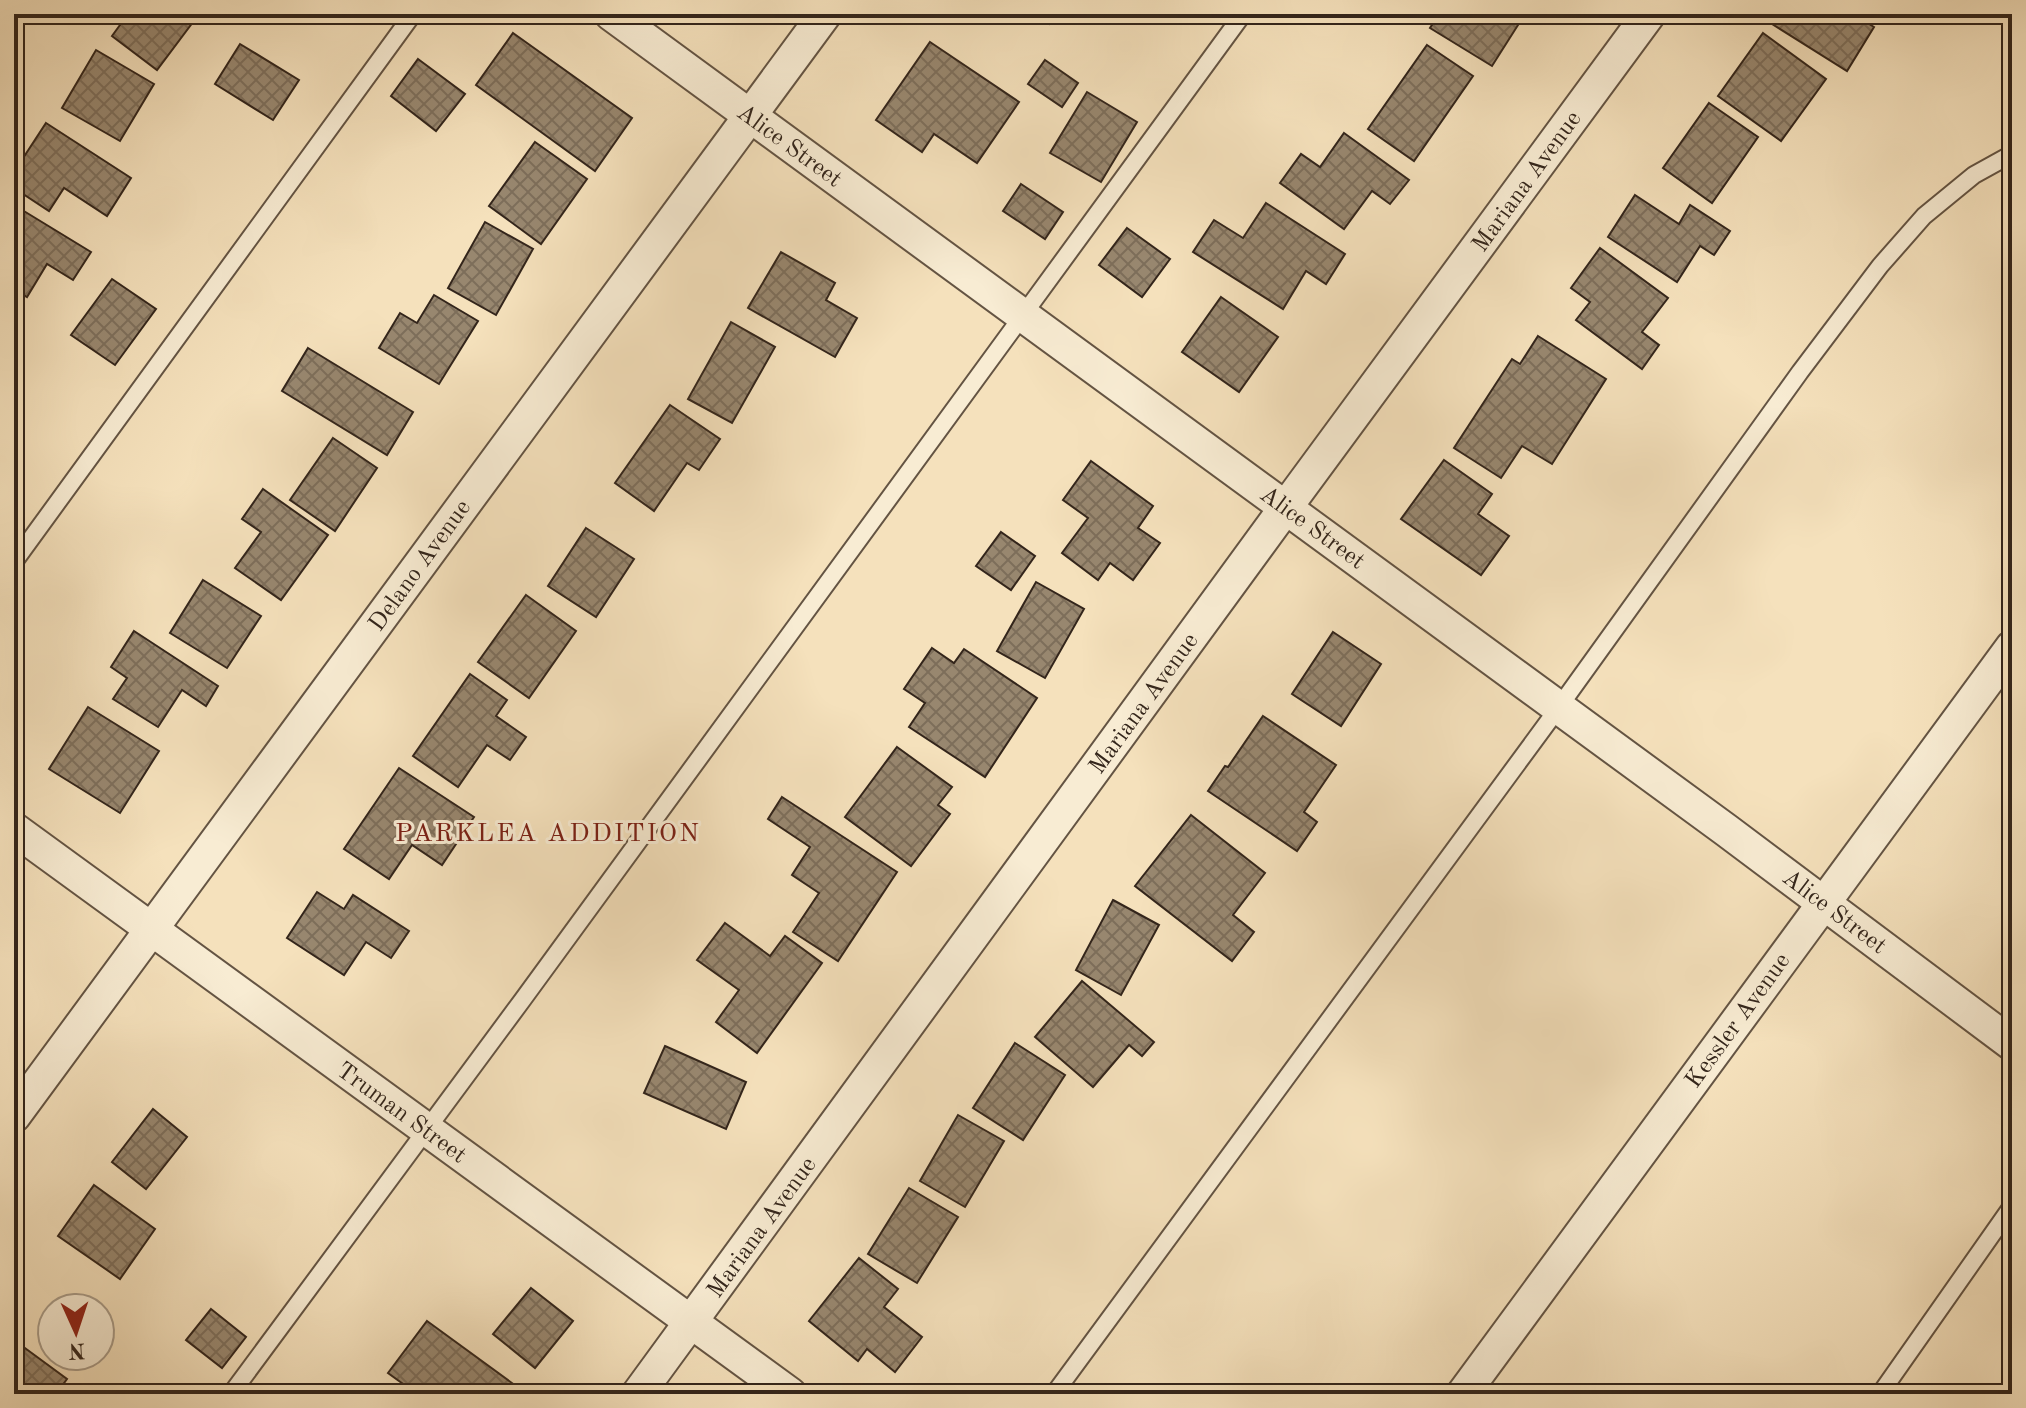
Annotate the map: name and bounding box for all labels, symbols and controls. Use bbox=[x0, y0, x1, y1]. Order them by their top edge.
street label: Alice Street bbox=[732, 101, 846, 193]
street label: Mariana Avenue bbox=[1469, 107, 1587, 257]
street label: Alice Street bbox=[1255, 483, 1369, 575]
street label: Delano Avenue bbox=[365, 496, 476, 636]
street label: Mariana Avenue bbox=[1086, 629, 1204, 779]
district label: PARKLEA ADDITION bbox=[395, 821, 701, 847]
street label: Alice Street bbox=[1777, 866, 1890, 959]
street label: Kessler Avenue bbox=[1682, 949, 1795, 1093]
street label: Truman Street bbox=[331, 1059, 470, 1169]
street label: Mariana Avenue bbox=[704, 1153, 822, 1303]
north arrow bbox=[36, 1292, 116, 1372]
text: N bbox=[68, 1339, 86, 1361]

